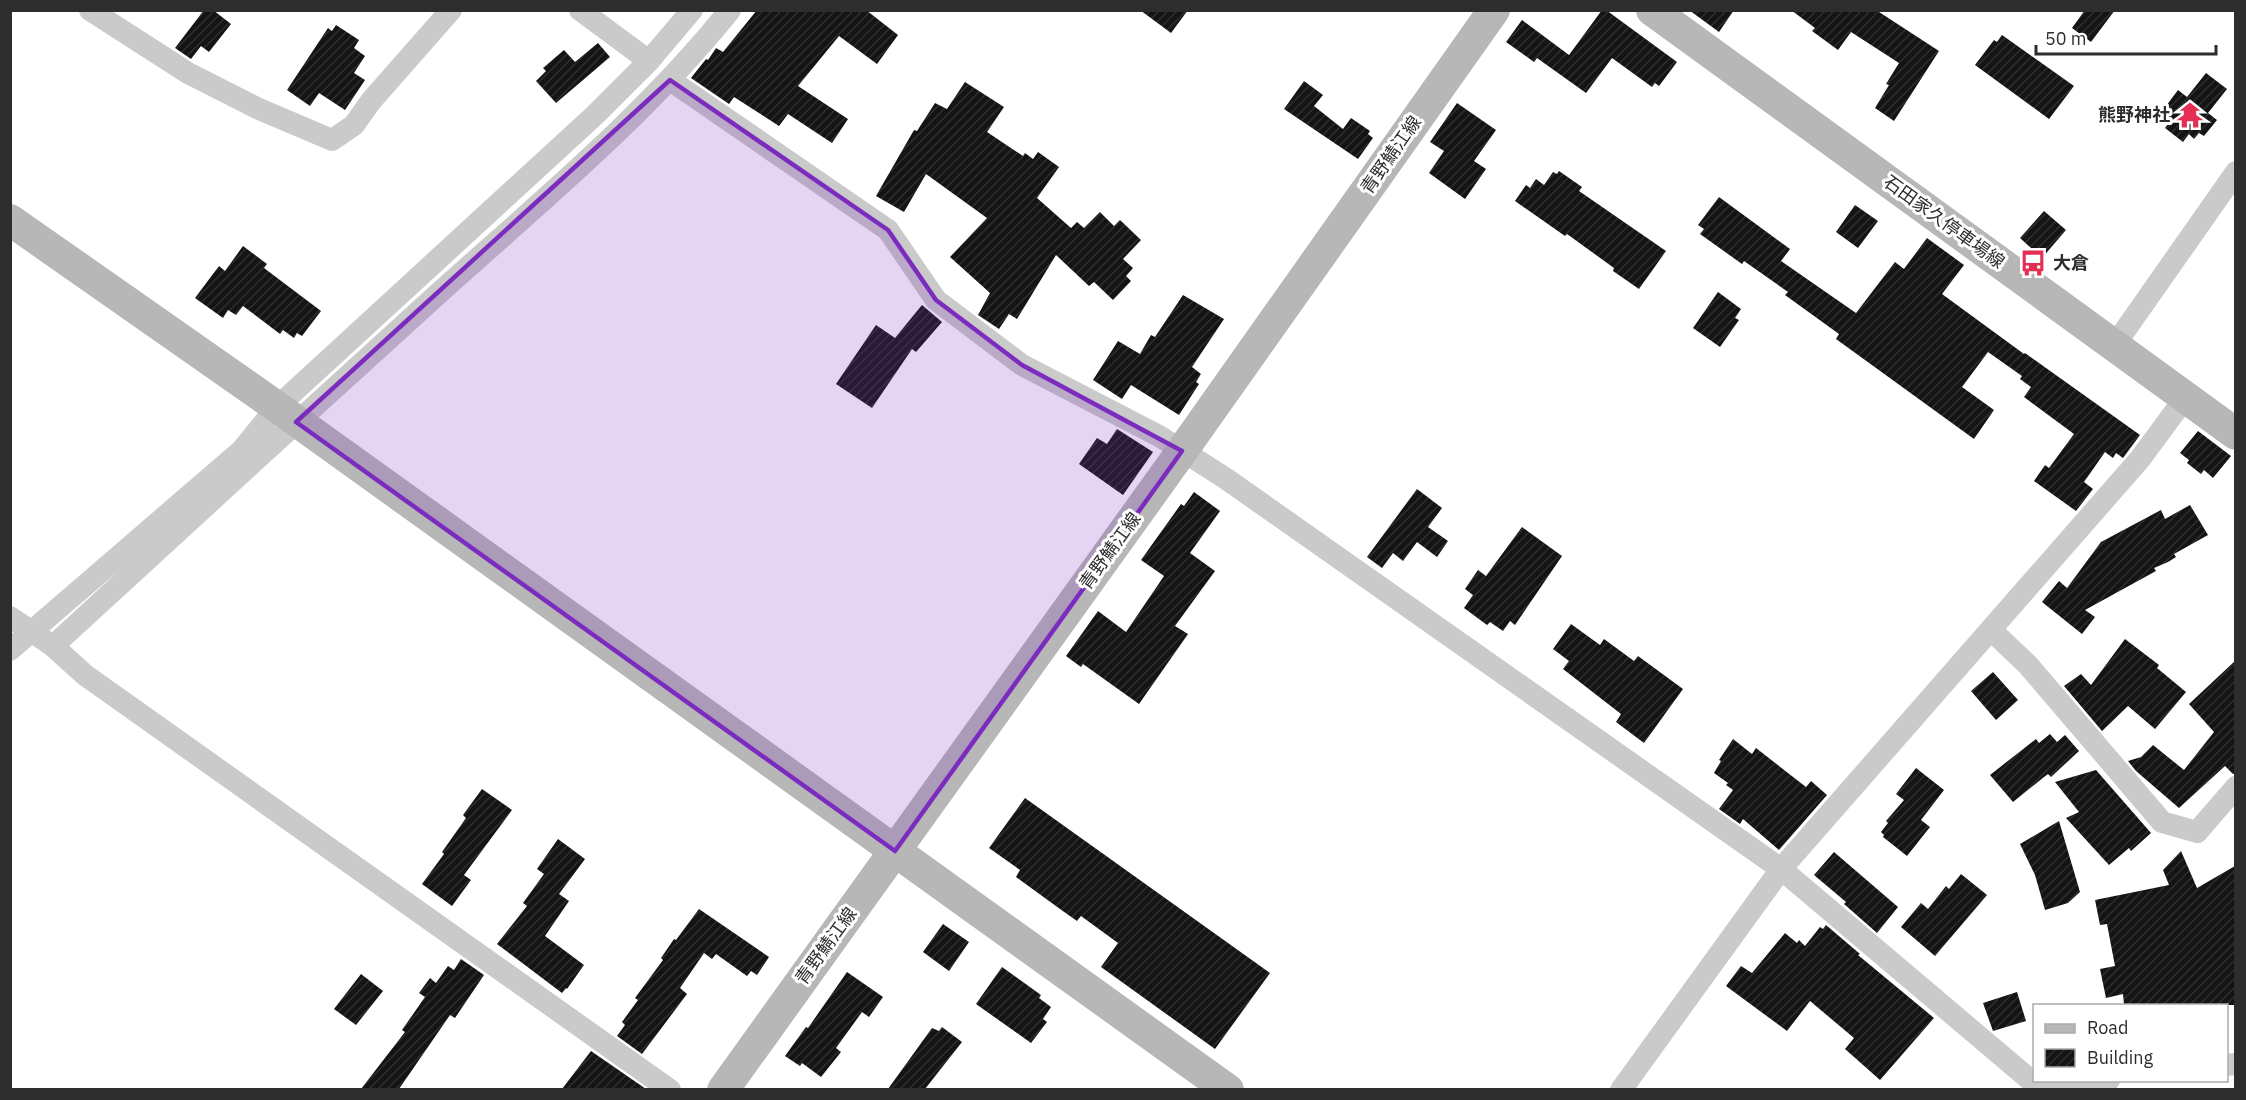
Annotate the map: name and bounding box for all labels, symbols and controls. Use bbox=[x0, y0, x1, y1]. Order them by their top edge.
scale bar bbox=[2036, 18, 2216, 56]
text: 50 m bbox=[2045, 27, 2087, 50]
temple icon: 熊野神社 bbox=[2175, 100, 2205, 130]
place label: 熊野神社 bbox=[2098, 103, 2170, 126]
street label: 青野鯖江線 bbox=[1355, 111, 1426, 198]
street label: 石田家久停車場線 bbox=[1879, 170, 2009, 273]
bus stop icon: 大倉 bbox=[2018, 248, 2048, 278]
place label: 大倉 bbox=[2053, 251, 2089, 274]
street label: 青野鯖江線 bbox=[1074, 508, 1145, 594]
street label: 青野鯖江線 bbox=[790, 903, 861, 989]
legend bbox=[2033, 1004, 2228, 1082]
text: Road bbox=[2087, 1016, 2128, 1039]
text: Building bbox=[2087, 1046, 2154, 1069]

